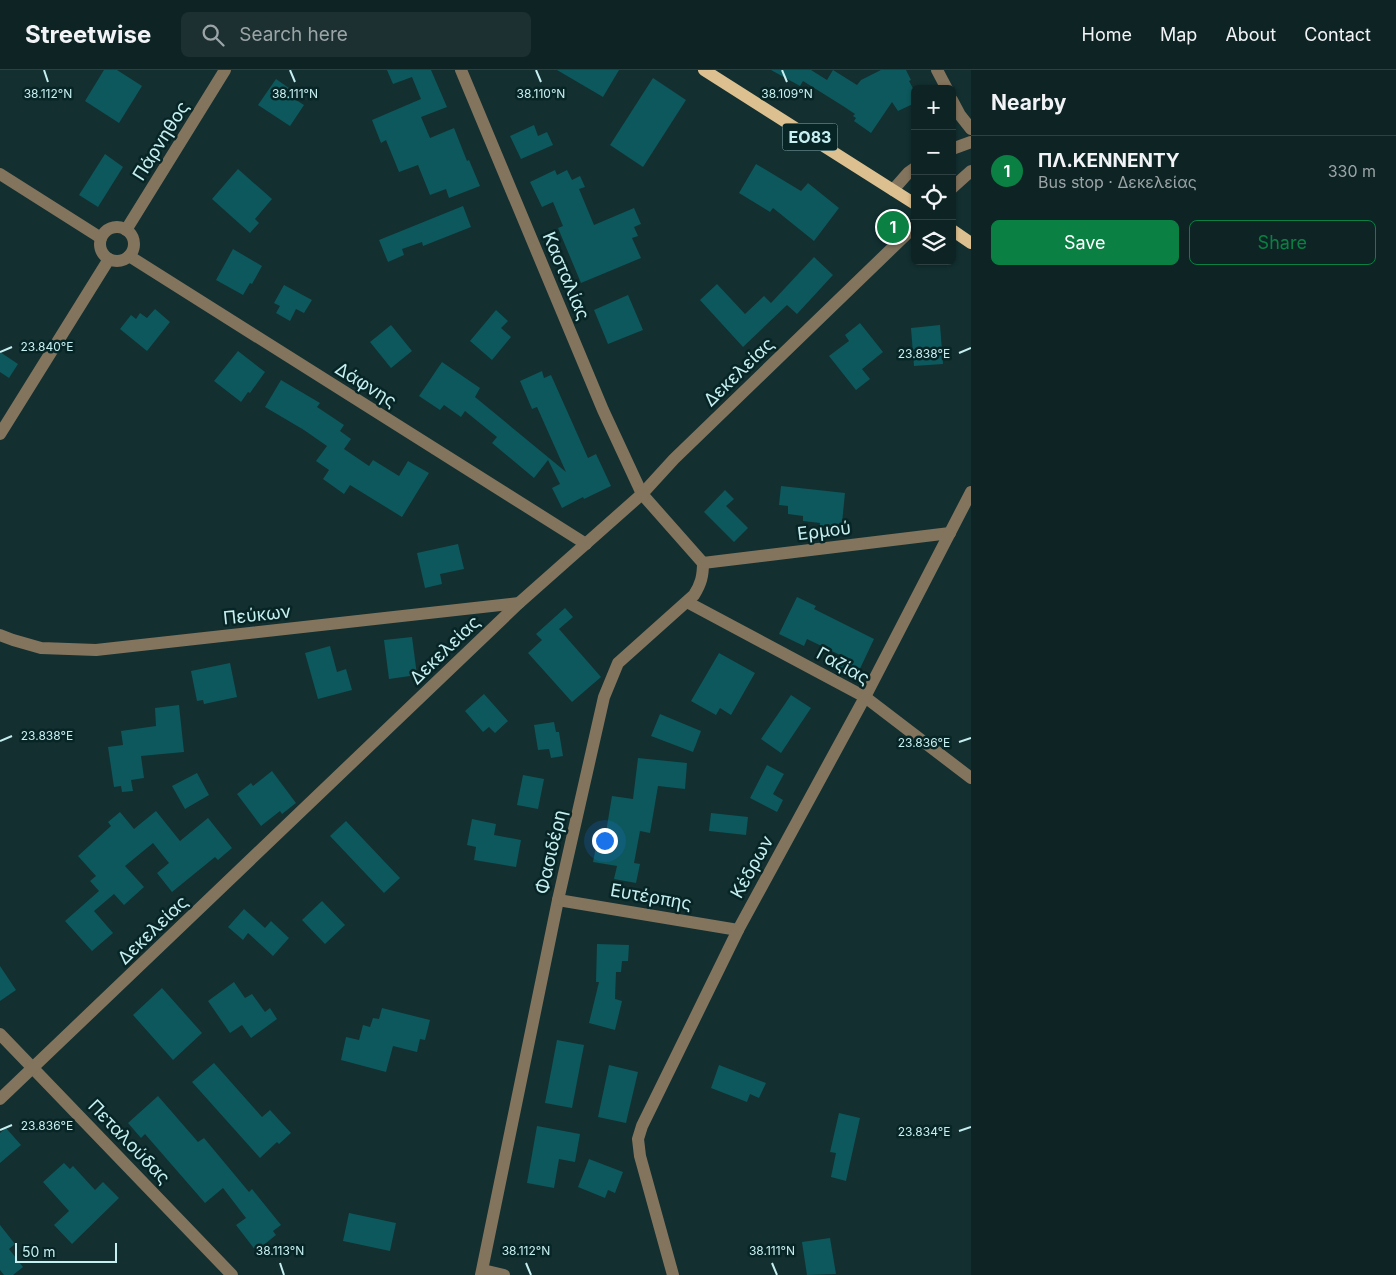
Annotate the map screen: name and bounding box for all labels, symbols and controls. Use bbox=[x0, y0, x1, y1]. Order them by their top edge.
search box bbox=[181, 12, 531, 57]
text: Streetwise bbox=[25, 20, 151, 49]
icon: search bbox=[199, 21, 227, 49]
text: Search here bbox=[239, 23, 348, 46]
text: Home bbox=[1082, 24, 1132, 45]
text: Map bbox=[1160, 24, 1197, 45]
text: About bbox=[1225, 24, 1276, 45]
text: Contact bbox=[1304, 24, 1371, 45]
map controls bbox=[911, 85, 956, 265]
button: + bbox=[911, 85, 956, 130]
text: 38.112°N bbox=[24, 86, 72, 101]
text: 38.111°N bbox=[272, 86, 318, 101]
text: 38.110°N bbox=[517, 86, 565, 101]
text: 38.109°N bbox=[761, 86, 813, 101]
text: Nearby bbox=[991, 90, 1066, 115]
street label: Πάρνηθος bbox=[128, 97, 193, 184]
road number: ΕΟ83 bbox=[782, 124, 838, 150]
button: − bbox=[911, 130, 956, 175]
text: ΠΛ.ΚΕΝΝΕΝΤΥ bbox=[1038, 149, 1180, 172]
text: 1 bbox=[1004, 161, 1010, 181]
text: 330 m bbox=[1328, 161, 1376, 181]
text: Bus stop · Δεκελείας bbox=[1038, 172, 1197, 192]
button: locate bbox=[911, 175, 956, 220]
pin: 1 bbox=[877, 208, 909, 246]
button: layers bbox=[911, 220, 956, 265]
button: Save bbox=[991, 220, 1179, 265]
button: Share bbox=[1189, 220, 1376, 265]
street label: Κασταλίας bbox=[539, 229, 594, 323]
street label: Δεκελείας bbox=[699, 333, 778, 410]
text: 23.840°E bbox=[20, 339, 74, 354]
text: 23.838°E bbox=[898, 346, 950, 361]
street label: Δάφνης bbox=[332, 358, 401, 412]
street label: Ερμού bbox=[796, 517, 852, 544]
street label: Πεύκων bbox=[222, 600, 292, 629]
street label: Δεκελείας bbox=[405, 611, 484, 688]
street label: Γαζίας bbox=[813, 642, 873, 689]
text: 23.838°E bbox=[21, 728, 73, 743]
text: 23.836°E bbox=[898, 735, 950, 750]
street label: Φασιδέρη bbox=[531, 808, 570, 896]
your location bbox=[592, 828, 618, 854]
street label: Κέδρων bbox=[726, 831, 778, 902]
street label: Ευτέρπης bbox=[609, 879, 693, 914]
street label: Δεκελείας bbox=[113, 891, 192, 968]
street label: Πεταλούδας bbox=[84, 1095, 175, 1188]
text: 23.836°E bbox=[21, 1118, 73, 1133]
text: 23.834°E bbox=[898, 1124, 950, 1139]
scale bar bbox=[15, 1240, 118, 1263]
text: 50 m bbox=[22, 1243, 56, 1260]
text: 38.113°N bbox=[256, 1243, 304, 1258]
text: 38.112°N bbox=[502, 1243, 550, 1258]
text: 38.111°N bbox=[749, 1243, 795, 1258]

